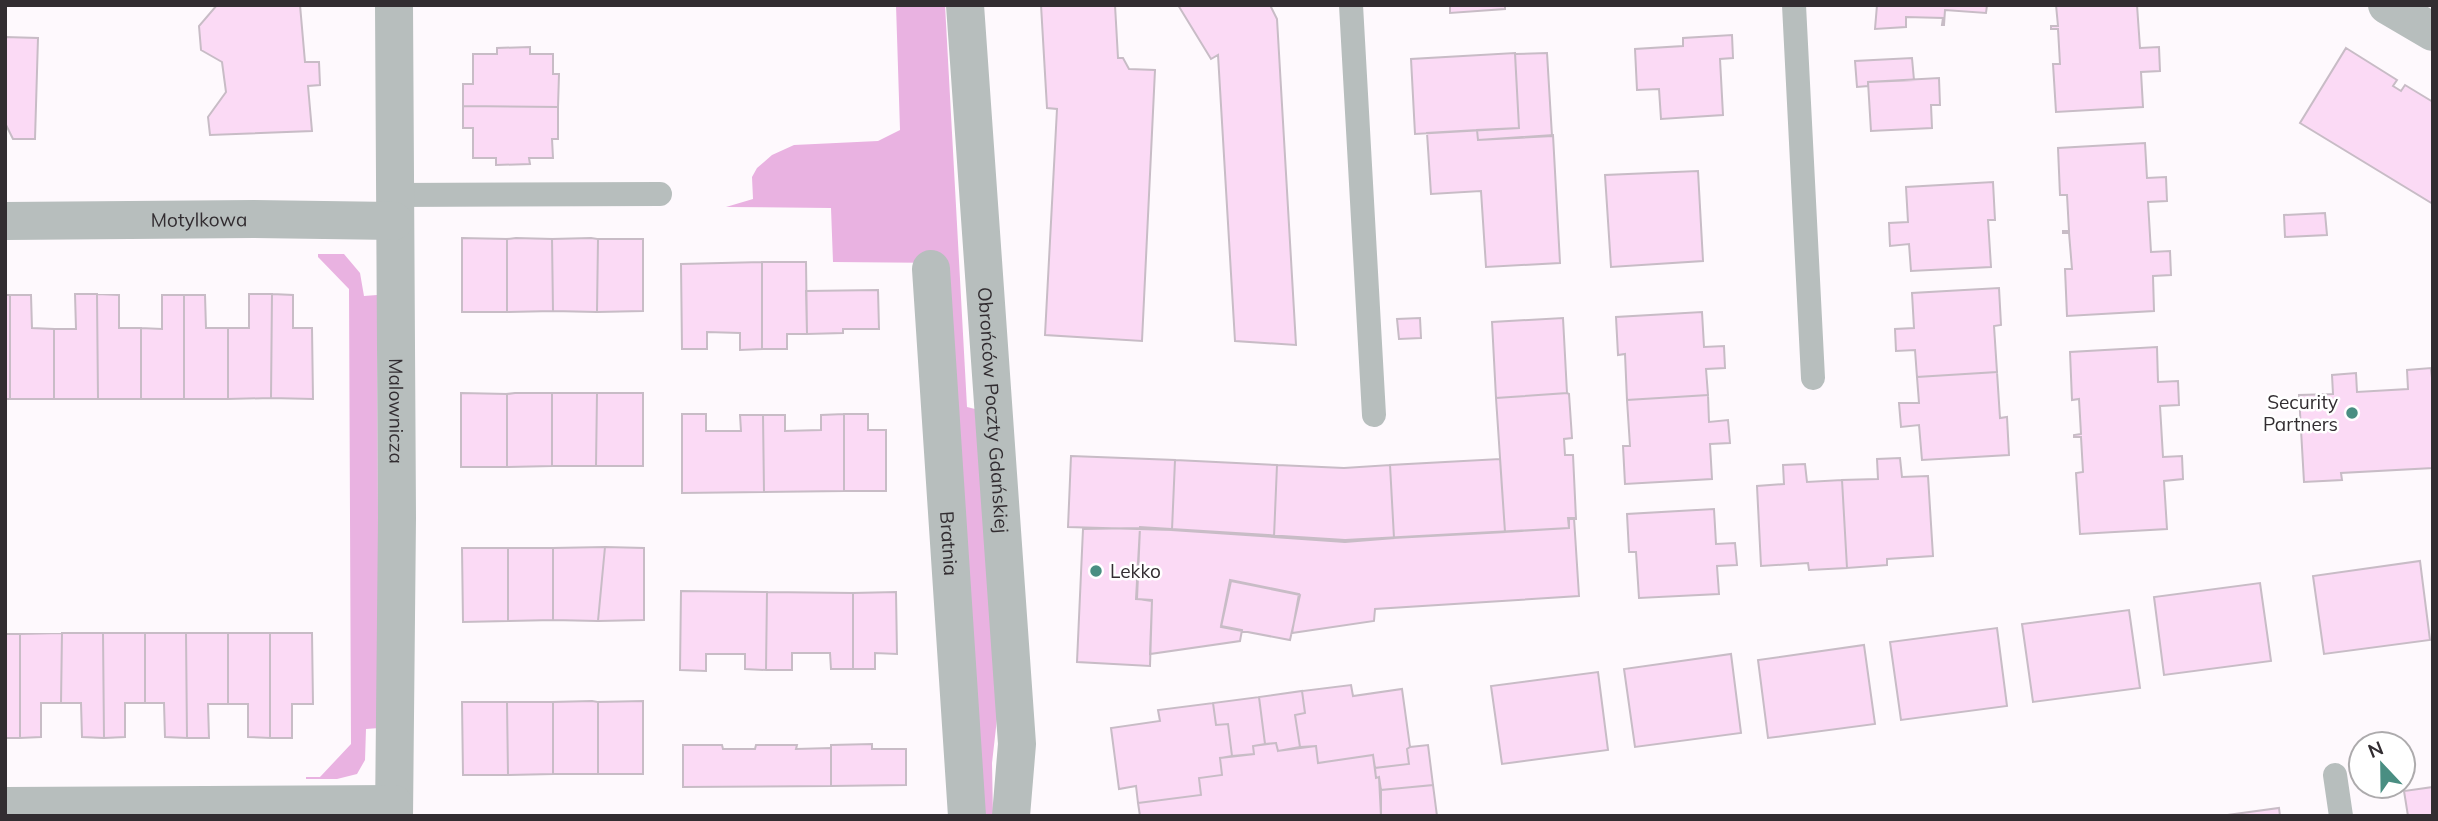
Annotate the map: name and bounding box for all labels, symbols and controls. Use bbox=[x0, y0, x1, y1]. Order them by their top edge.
street label: Motylkowa bbox=[151, 207, 247, 232]
street label: Obrońców Poczty Gdańskiej bbox=[973, 286, 1014, 534]
street label: Malownicza bbox=[384, 358, 409, 464]
place label: Security Partners bbox=[2263, 390, 2338, 436]
marker: Security Partners bbox=[2344, 405, 2360, 421]
street label: Bratnia bbox=[935, 510, 963, 577]
place label: Lekko bbox=[1110, 559, 1161, 583]
marker: Lekko bbox=[1088, 563, 1104, 579]
north arrow bbox=[2347, 730, 2417, 800]
text: N bbox=[2364, 735, 2387, 763]

